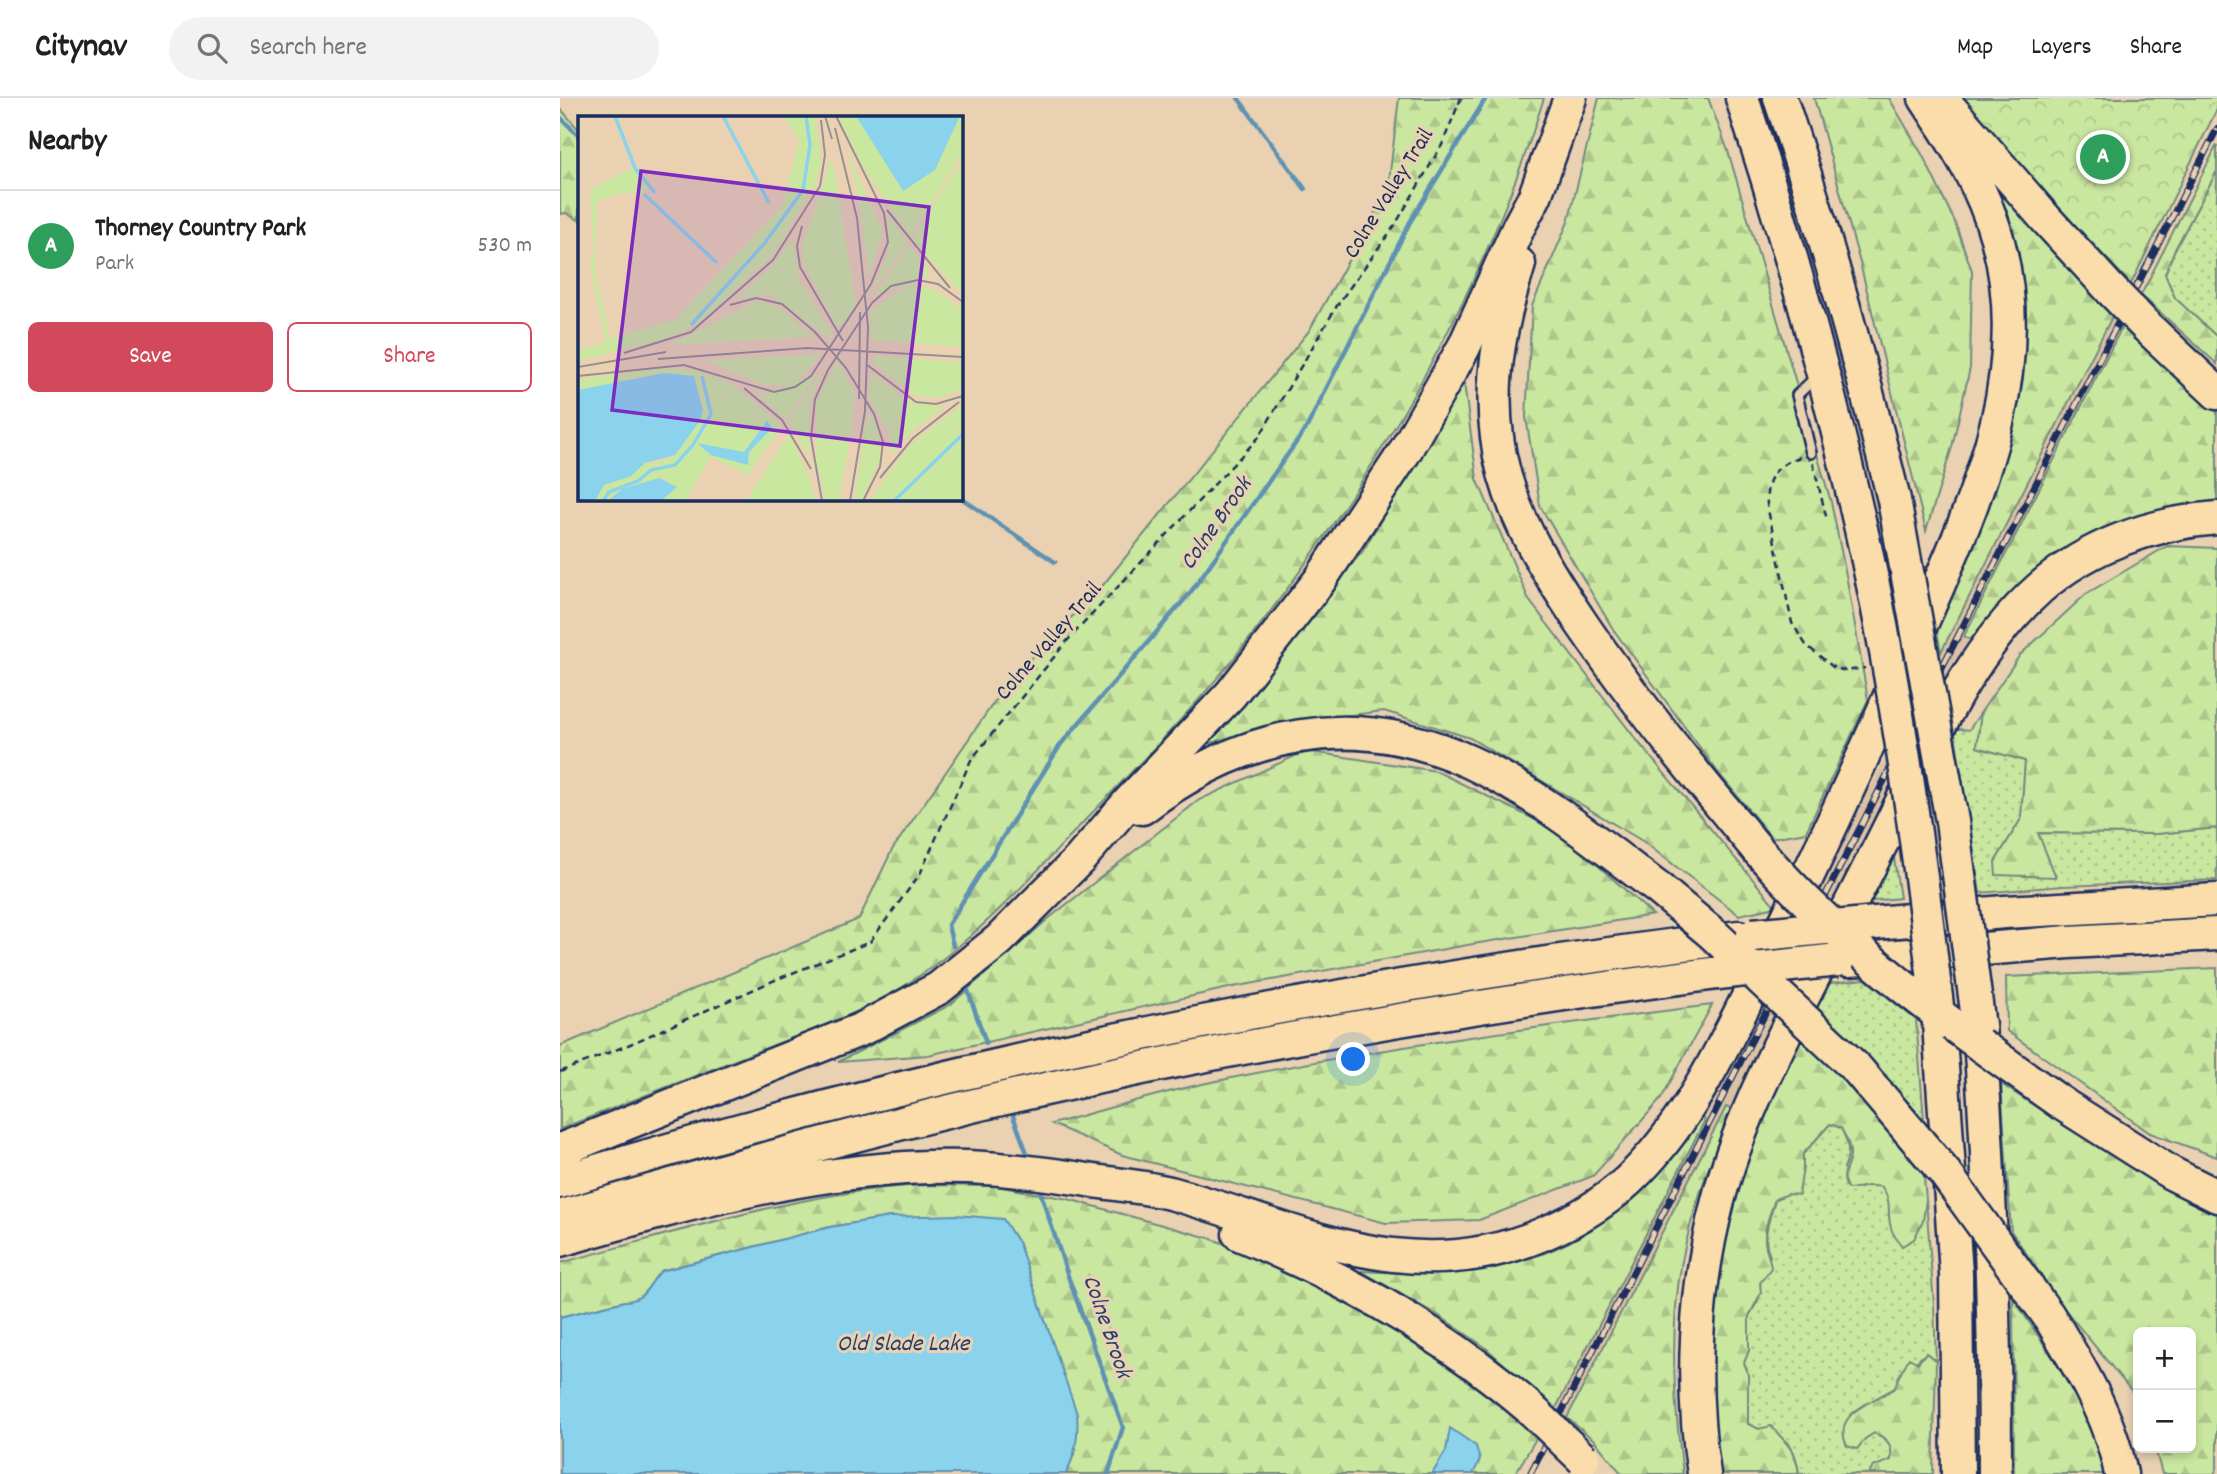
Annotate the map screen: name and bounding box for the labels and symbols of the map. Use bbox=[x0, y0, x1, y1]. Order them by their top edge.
inset map bbox=[578, 116, 962, 500]
street label: Colne Valley Trail bbox=[1337, 122, 1444, 266]
pin: A bbox=[2080, 131, 2126, 183]
water label: Colne Brook bbox=[1172, 469, 1263, 578]
street label: Colne Valley Trail bbox=[989, 575, 1112, 709]
your location bbox=[1336, 1042, 1370, 1076]
water label: Colne Brook bbox=[1073, 1271, 1140, 1385]
water label: Old Slade Lake bbox=[837, 1328, 971, 1362]

